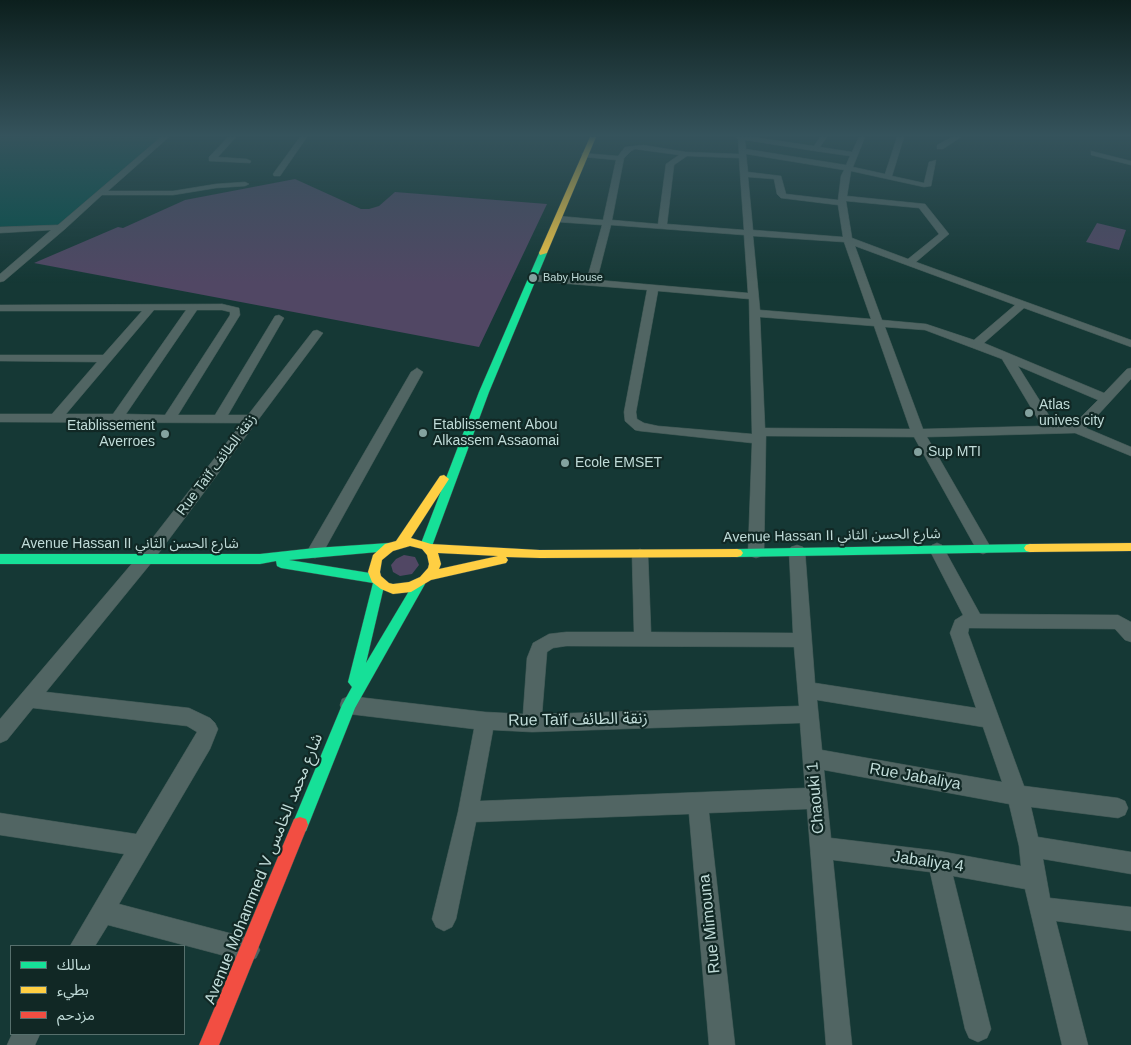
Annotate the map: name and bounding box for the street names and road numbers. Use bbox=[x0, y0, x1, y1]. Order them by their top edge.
street label: Rue Taïf زنقة الطائف bbox=[174, 411, 260, 519]
street label: Avenue Hassan II شارع الحسن الثاني bbox=[723, 526, 941, 546]
street label: Avenue Hassan II شارع الحسن الثاني bbox=[21, 536, 239, 552]
street label: Rue Taïf زنقة الطائف bbox=[508, 709, 648, 731]
street label: Avenue Mohammed V شارع محمد الخامس bbox=[201, 731, 327, 1007]
street label: Rue Jabaliya bbox=[868, 760, 962, 794]
street label: Chaouki 1 bbox=[803, 761, 829, 835]
street label: Jabaliya 4 bbox=[891, 847, 965, 877]
street label: Rue Mimouna bbox=[695, 873, 725, 975]

